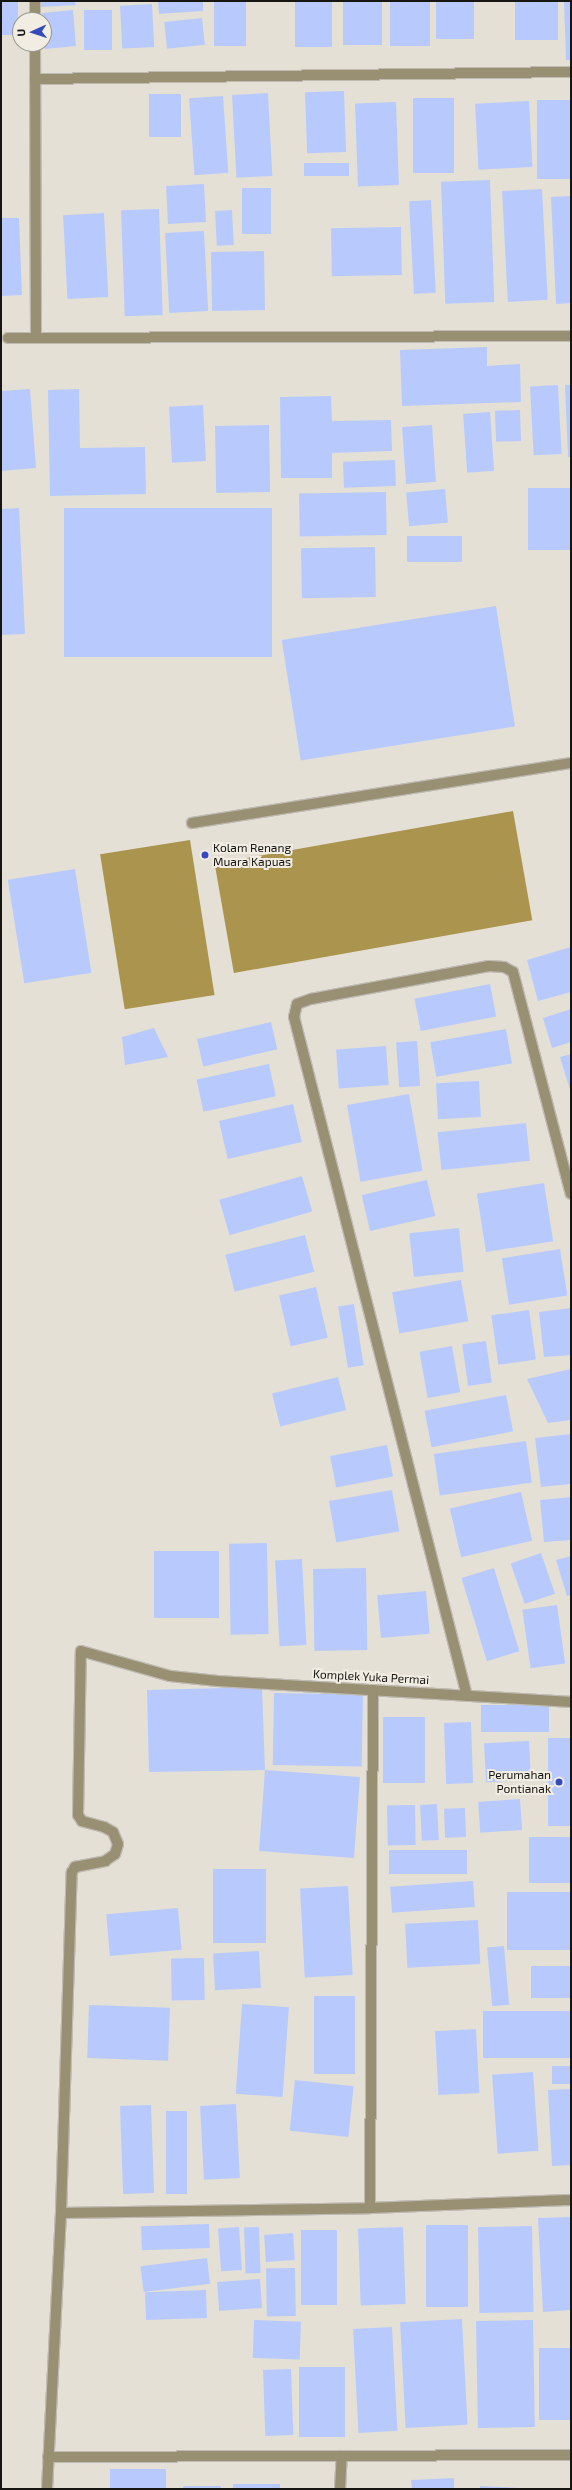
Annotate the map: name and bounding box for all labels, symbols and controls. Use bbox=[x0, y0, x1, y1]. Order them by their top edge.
north arrow bbox=[12, 12, 52, 52]
text: U bbox=[14, 29, 27, 37]
place label: Kolam Renang Muara Kapuas bbox=[213, 841, 291, 869]
marker: Kolam Renang Muara Kapuas bbox=[200, 850, 210, 860]
street label: Komplek Yuka Permai bbox=[312, 1667, 430, 1687]
place label: Perumahan Pontianak bbox=[488, 1768, 551, 1796]
marker: Perumahan Pontianak bbox=[554, 1777, 564, 1787]

